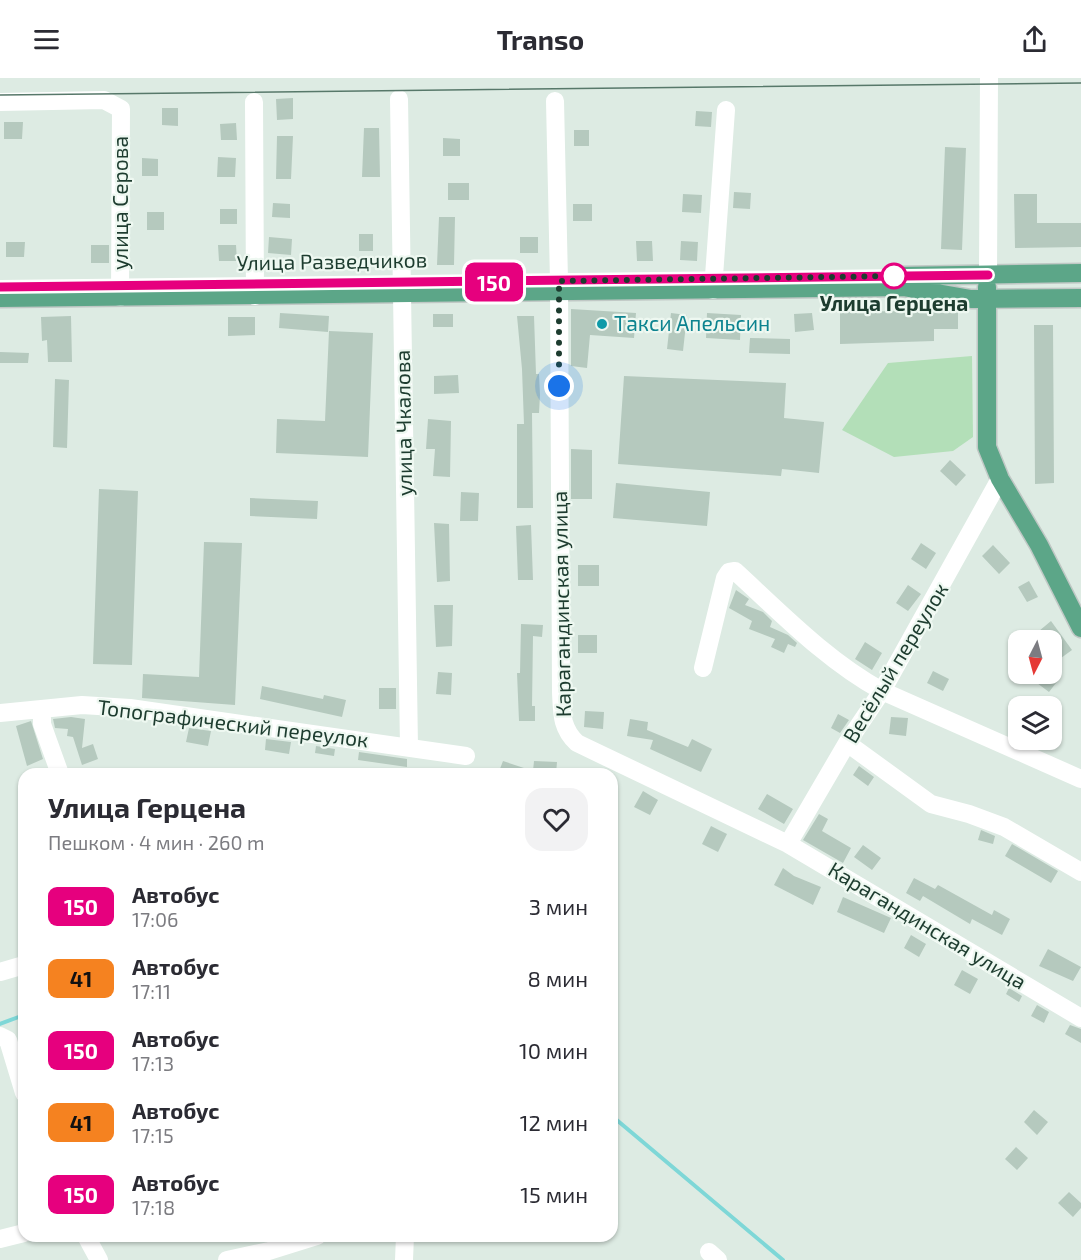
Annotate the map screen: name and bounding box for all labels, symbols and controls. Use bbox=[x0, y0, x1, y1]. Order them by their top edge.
icon: menu bbox=[30, 23, 63, 56]
text: Transo bbox=[497, 23, 584, 55]
icon: share bbox=[1018, 23, 1051, 56]
street label: улица Серова bbox=[107, 136, 133, 270]
street label: Улица Разведчиков bbox=[236, 246, 428, 275]
line badge: 150 bbox=[460, 262, 528, 302]
marker: Улица Герцена bbox=[881, 263, 907, 289]
text: 150 bbox=[477, 270, 511, 295]
place label: Улица Герцена bbox=[820, 290, 968, 315]
place label: Такси Апельсин bbox=[614, 310, 770, 335]
marker: Такси Апельсин bbox=[595, 317, 609, 331]
street label: улица Чкалова bbox=[389, 350, 417, 496]
your location bbox=[544, 371, 574, 401]
street label: Карагандинская улица bbox=[546, 491, 576, 717]
street label: Весёлый переулок bbox=[837, 578, 953, 747]
north arrow bbox=[1008, 630, 1062, 684]
map controls bbox=[1008, 630, 1062, 750]
street label: Топографический переулок bbox=[96, 693, 370, 753]
button: layers bbox=[1008, 696, 1062, 750]
button: heart bbox=[525, 788, 588, 851]
text: Улица Герцена bbox=[48, 790, 246, 824]
text: Пешком · 4 мин · 260 m bbox=[48, 830, 264, 854]
street label: Карагандинская улица bbox=[824, 856, 1031, 995]
text: Автобус bbox=[132, 881, 220, 907]
text: 3 мин bbox=[529, 893, 588, 919]
text: 150 bbox=[64, 894, 98, 919]
text: 17:06 bbox=[132, 907, 178, 931]
text: Автобус bbox=[132, 953, 220, 979]
text: 8 мин bbox=[528, 965, 588, 991]
text: 41 bbox=[70, 966, 92, 991]
text: 17:11 bbox=[132, 979, 171, 1003]
text: Автобус bbox=[132, 1025, 220, 1051]
text: 10 мин bbox=[519, 1037, 588, 1063]
text: 150 bbox=[64, 1038, 98, 1063]
text: 17:13 bbox=[132, 1051, 174, 1075]
text: Автобус bbox=[132, 1097, 220, 1123]
text: 12 мин bbox=[520, 1109, 588, 1135]
text: 41 bbox=[70, 1110, 92, 1135]
text: 17:15 bbox=[132, 1123, 174, 1147]
text: Автобус bbox=[132, 1169, 220, 1195]
text: 15 мин bbox=[520, 1181, 588, 1207]
text: 150 bbox=[64, 1182, 98, 1207]
text: 17:18 bbox=[132, 1195, 175, 1219]

